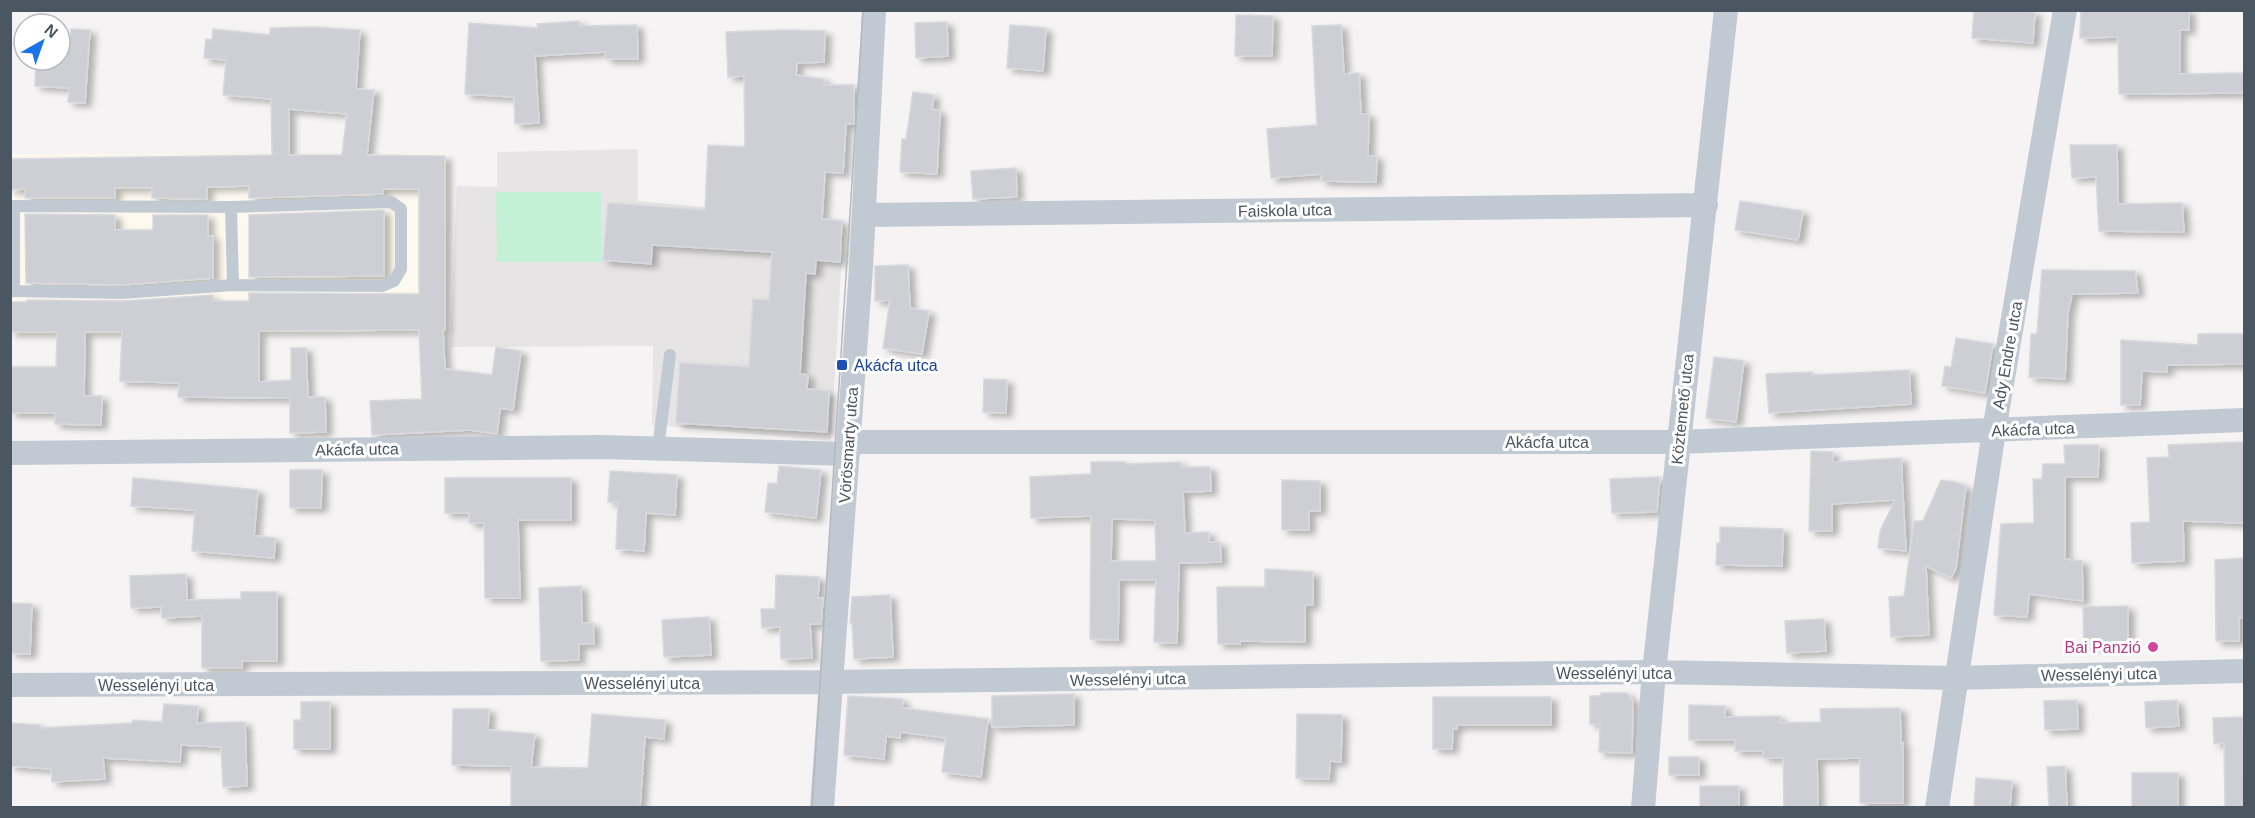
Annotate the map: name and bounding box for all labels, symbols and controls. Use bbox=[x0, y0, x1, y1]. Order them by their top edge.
north arrow bbox=[12, 12, 72, 72]
text: N bbox=[41, 21, 61, 41]
street label: Faiskola utca bbox=[1238, 201, 1332, 220]
street label: Ady Endre utca bbox=[1990, 300, 2025, 410]
street label: Köztemető utca bbox=[1668, 353, 1697, 465]
place label: Akácfa utca bbox=[854, 357, 938, 374]
marker: Akácfa utca bbox=[835, 358, 849, 372]
street label: Vörösmarty utca bbox=[836, 386, 861, 504]
street label: Akácfa utca bbox=[1991, 420, 2075, 439]
street label: Akácfa utca bbox=[1505, 434, 1589, 451]
street label: Akácfa utca bbox=[315, 440, 399, 459]
place label: Bai Panzió bbox=[2065, 639, 2141, 656]
marker: Bai Panzió bbox=[2146, 640, 2160, 654]
street label: Wesselényi utca bbox=[1556, 665, 1672, 682]
street label: Wesselényi utca bbox=[2041, 665, 2157, 684]
street label: Wesselényi utca bbox=[1070, 670, 1186, 689]
street label: Wesselényi utca bbox=[584, 675, 700, 692]
street label: Wesselényi utca bbox=[98, 677, 214, 694]

